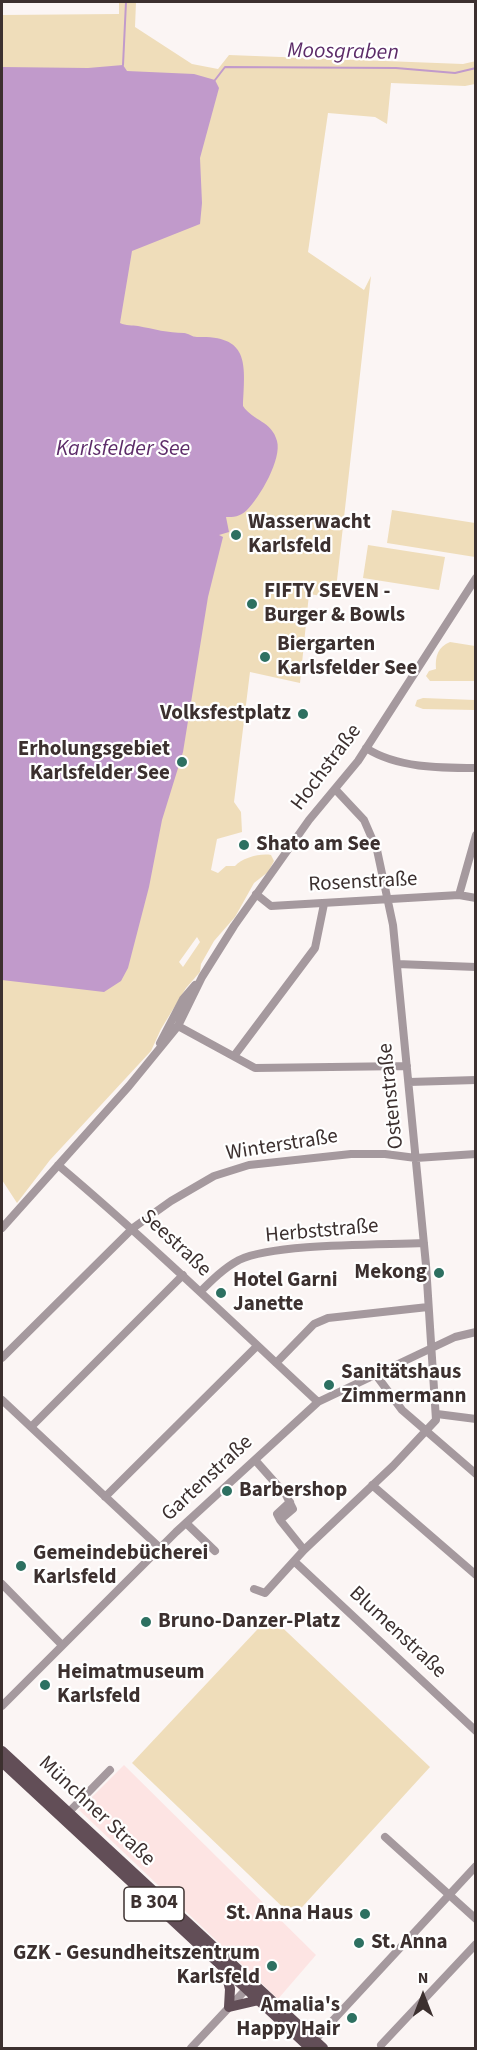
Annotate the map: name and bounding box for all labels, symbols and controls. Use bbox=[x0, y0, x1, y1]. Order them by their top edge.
water label: Moosgraben bbox=[287, 39, 399, 67]
water label: Karlsfelder See bbox=[56, 437, 190, 463]
place label: Wasserwacht Karlsfeld bbox=[248, 510, 371, 560]
marker: Wasserwacht Karlsfeld bbox=[229, 528, 243, 542]
place label: FIFTY SEVEN - Burger & Bowls bbox=[264, 579, 405, 629]
marker: FIFTY SEVEN - Burger & Bowls bbox=[245, 597, 259, 611]
place label: Biergarten Karlsfelder See bbox=[277, 632, 417, 682]
marker: Biergarten Karlsfelder See bbox=[258, 650, 272, 664]
place label: Volksfestplatz bbox=[160, 701, 291, 727]
marker: Volksfestplatz bbox=[296, 707, 310, 721]
street label: Hochstraße bbox=[286, 720, 368, 816]
place label: Erholungsgebiet Karlsfelder See bbox=[18, 737, 170, 787]
marker: Erholungsgebiet Karlsfelder See bbox=[175, 755, 189, 769]
place label: Shato am See bbox=[256, 832, 381, 858]
marker: Shato am See bbox=[237, 838, 251, 852]
street label: Rosenstraße bbox=[308, 868, 418, 898]
street label: Ostenstraße bbox=[374, 1042, 410, 1150]
street label: Winterstraße bbox=[224, 1125, 340, 1167]
street label: Seestraße bbox=[134, 1205, 216, 1283]
street label: Herbststraße bbox=[264, 1214, 380, 1250]
place label: Mekong bbox=[354, 1260, 427, 1286]
marker: Mekong bbox=[432, 1266, 446, 1280]
place label: Hotel Garni Janette bbox=[233, 1268, 338, 1318]
marker: Hotel Garni Janette bbox=[214, 1286, 228, 1300]
place label: Sanitätshaus Zimmermann bbox=[341, 1360, 466, 1410]
marker: Sanitätshaus Zimmermann bbox=[322, 1378, 336, 1392]
street label: Gartenstraße bbox=[157, 1431, 259, 1527]
place label: Barbershop bbox=[239, 1478, 347, 1504]
marker: Barbershop bbox=[220, 1484, 234, 1498]
place label: Gemeindebücherei Karlsfeld bbox=[33, 1541, 208, 1591]
marker: Gemeindebücherei Karlsfeld bbox=[14, 1559, 28, 1573]
street label: Blumenstraße bbox=[343, 1582, 451, 1684]
place label: Bruno-Danzer-Platz bbox=[158, 1609, 340, 1635]
marker: Bruno-Danzer-Platz bbox=[139, 1615, 153, 1629]
place label: Heimatmuseum Karlsfeld bbox=[57, 1660, 205, 1710]
marker: Heimatmuseum Karlsfeld bbox=[38, 1678, 52, 1692]
street label: Münchner Straße bbox=[32, 1752, 160, 1872]
road number: B 304 bbox=[124, 1887, 184, 1921]
place label: St. Anna Haus bbox=[226, 1901, 353, 1927]
marker: St. Anna Haus bbox=[358, 1907, 372, 1921]
place label: St. Anna bbox=[371, 1930, 447, 1956]
marker: St. Anna bbox=[352, 1936, 366, 1950]
place label: GZK - Gesundheitszentrum Karlsfeld bbox=[13, 1941, 260, 1991]
marker: GZK - Gesundheitszentrum Karlsfeld bbox=[265, 1959, 279, 1973]
north arrow bbox=[393, 1966, 453, 2026]
text: N bbox=[418, 1967, 428, 1989]
place label: Amalia's Happy Hair bbox=[236, 1993, 340, 2043]
marker: Amalia's Happy Hair bbox=[345, 2011, 359, 2025]

